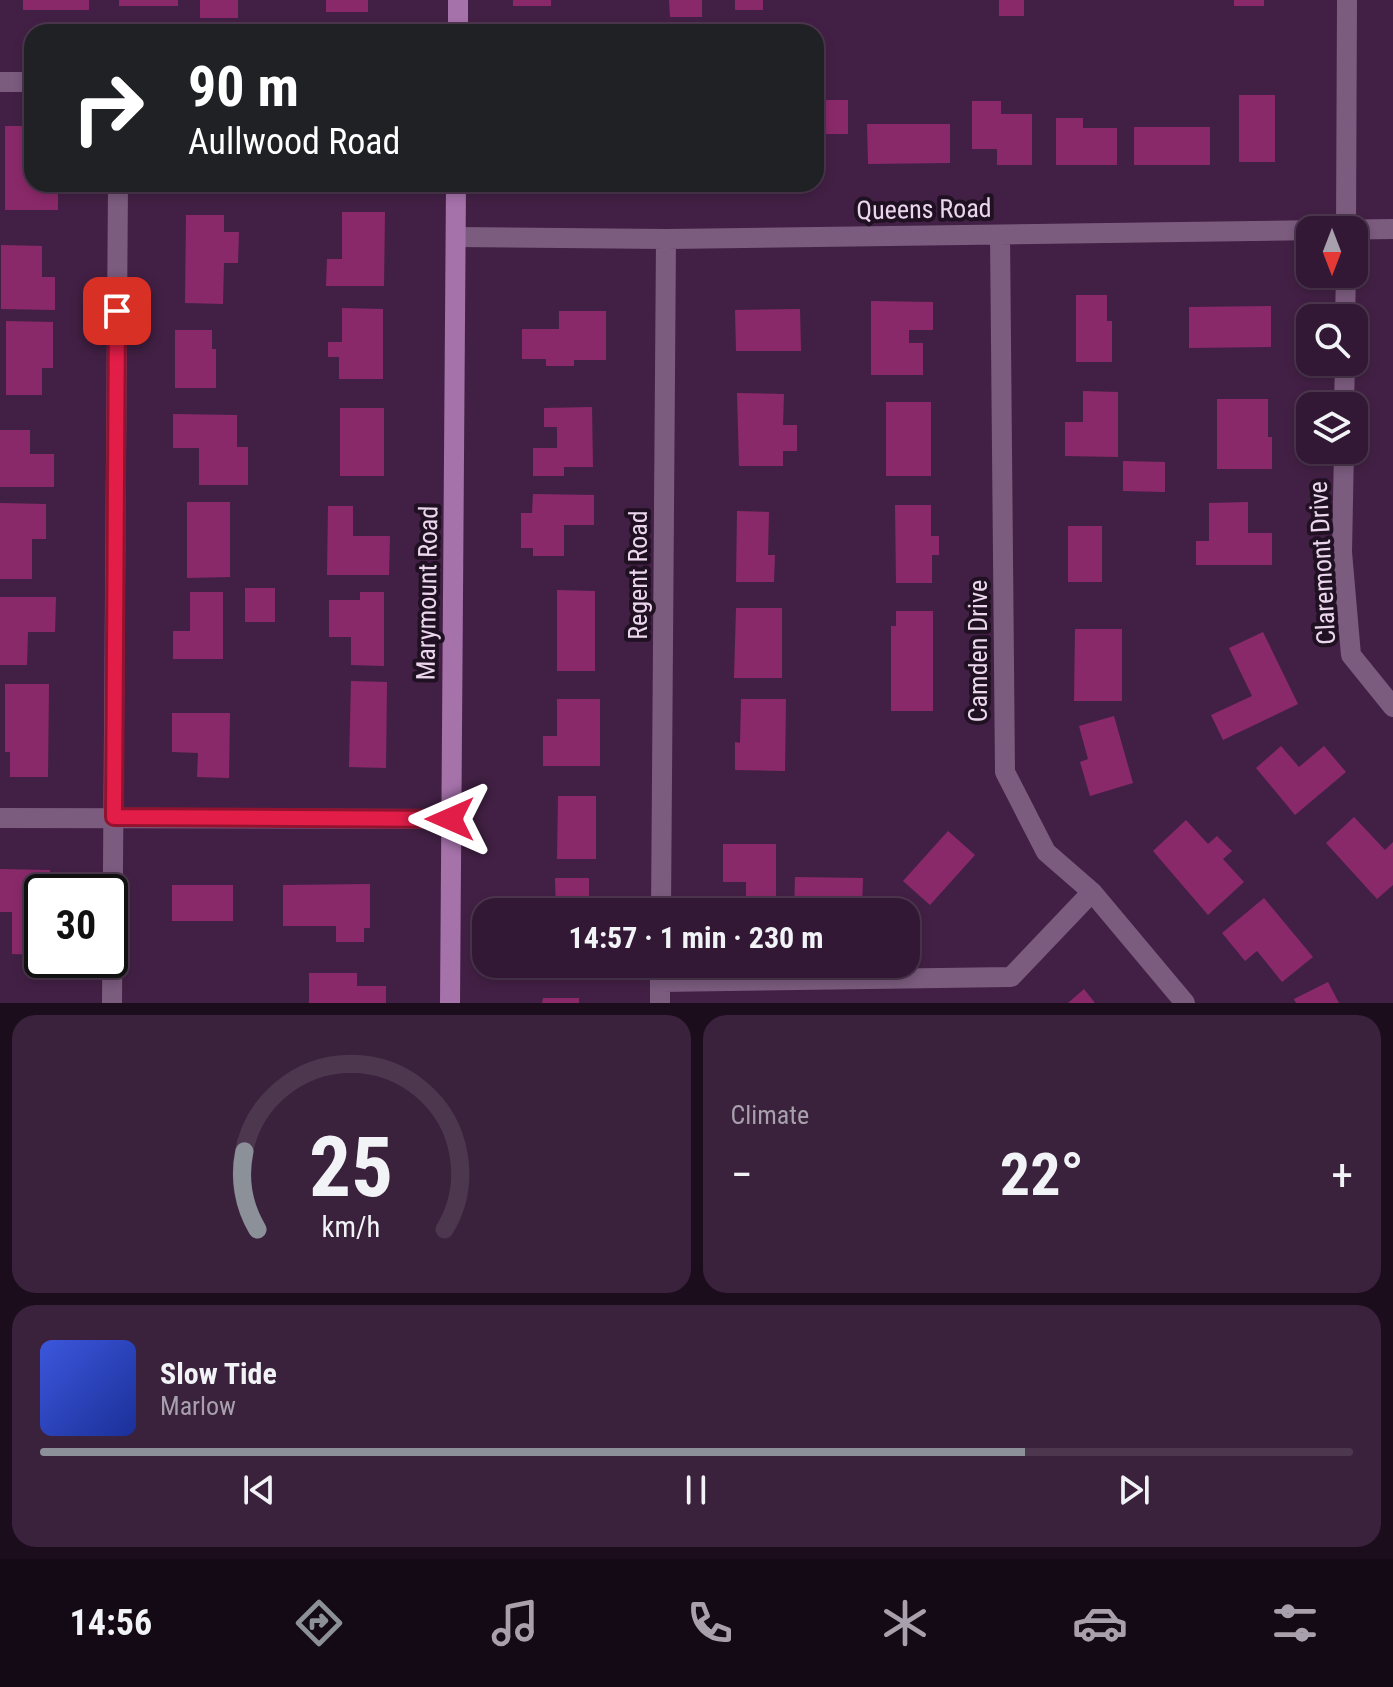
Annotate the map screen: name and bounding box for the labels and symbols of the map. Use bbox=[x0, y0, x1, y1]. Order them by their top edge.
street label: Queens Road bbox=[856, 193, 992, 225]
north arrow bbox=[1296, 216, 1368, 288]
pin bbox=[83, 277, 151, 345]
street label: Claremont Drive bbox=[1303, 480, 1341, 646]
street label: Marymount Road bbox=[410, 505, 444, 681]
street label: Regent Road bbox=[623, 510, 653, 640]
street label: Camden Drive bbox=[963, 580, 993, 722]
position arrow bbox=[408, 777, 492, 861]
speed limit sign: 30 bbox=[24, 874, 128, 978]

